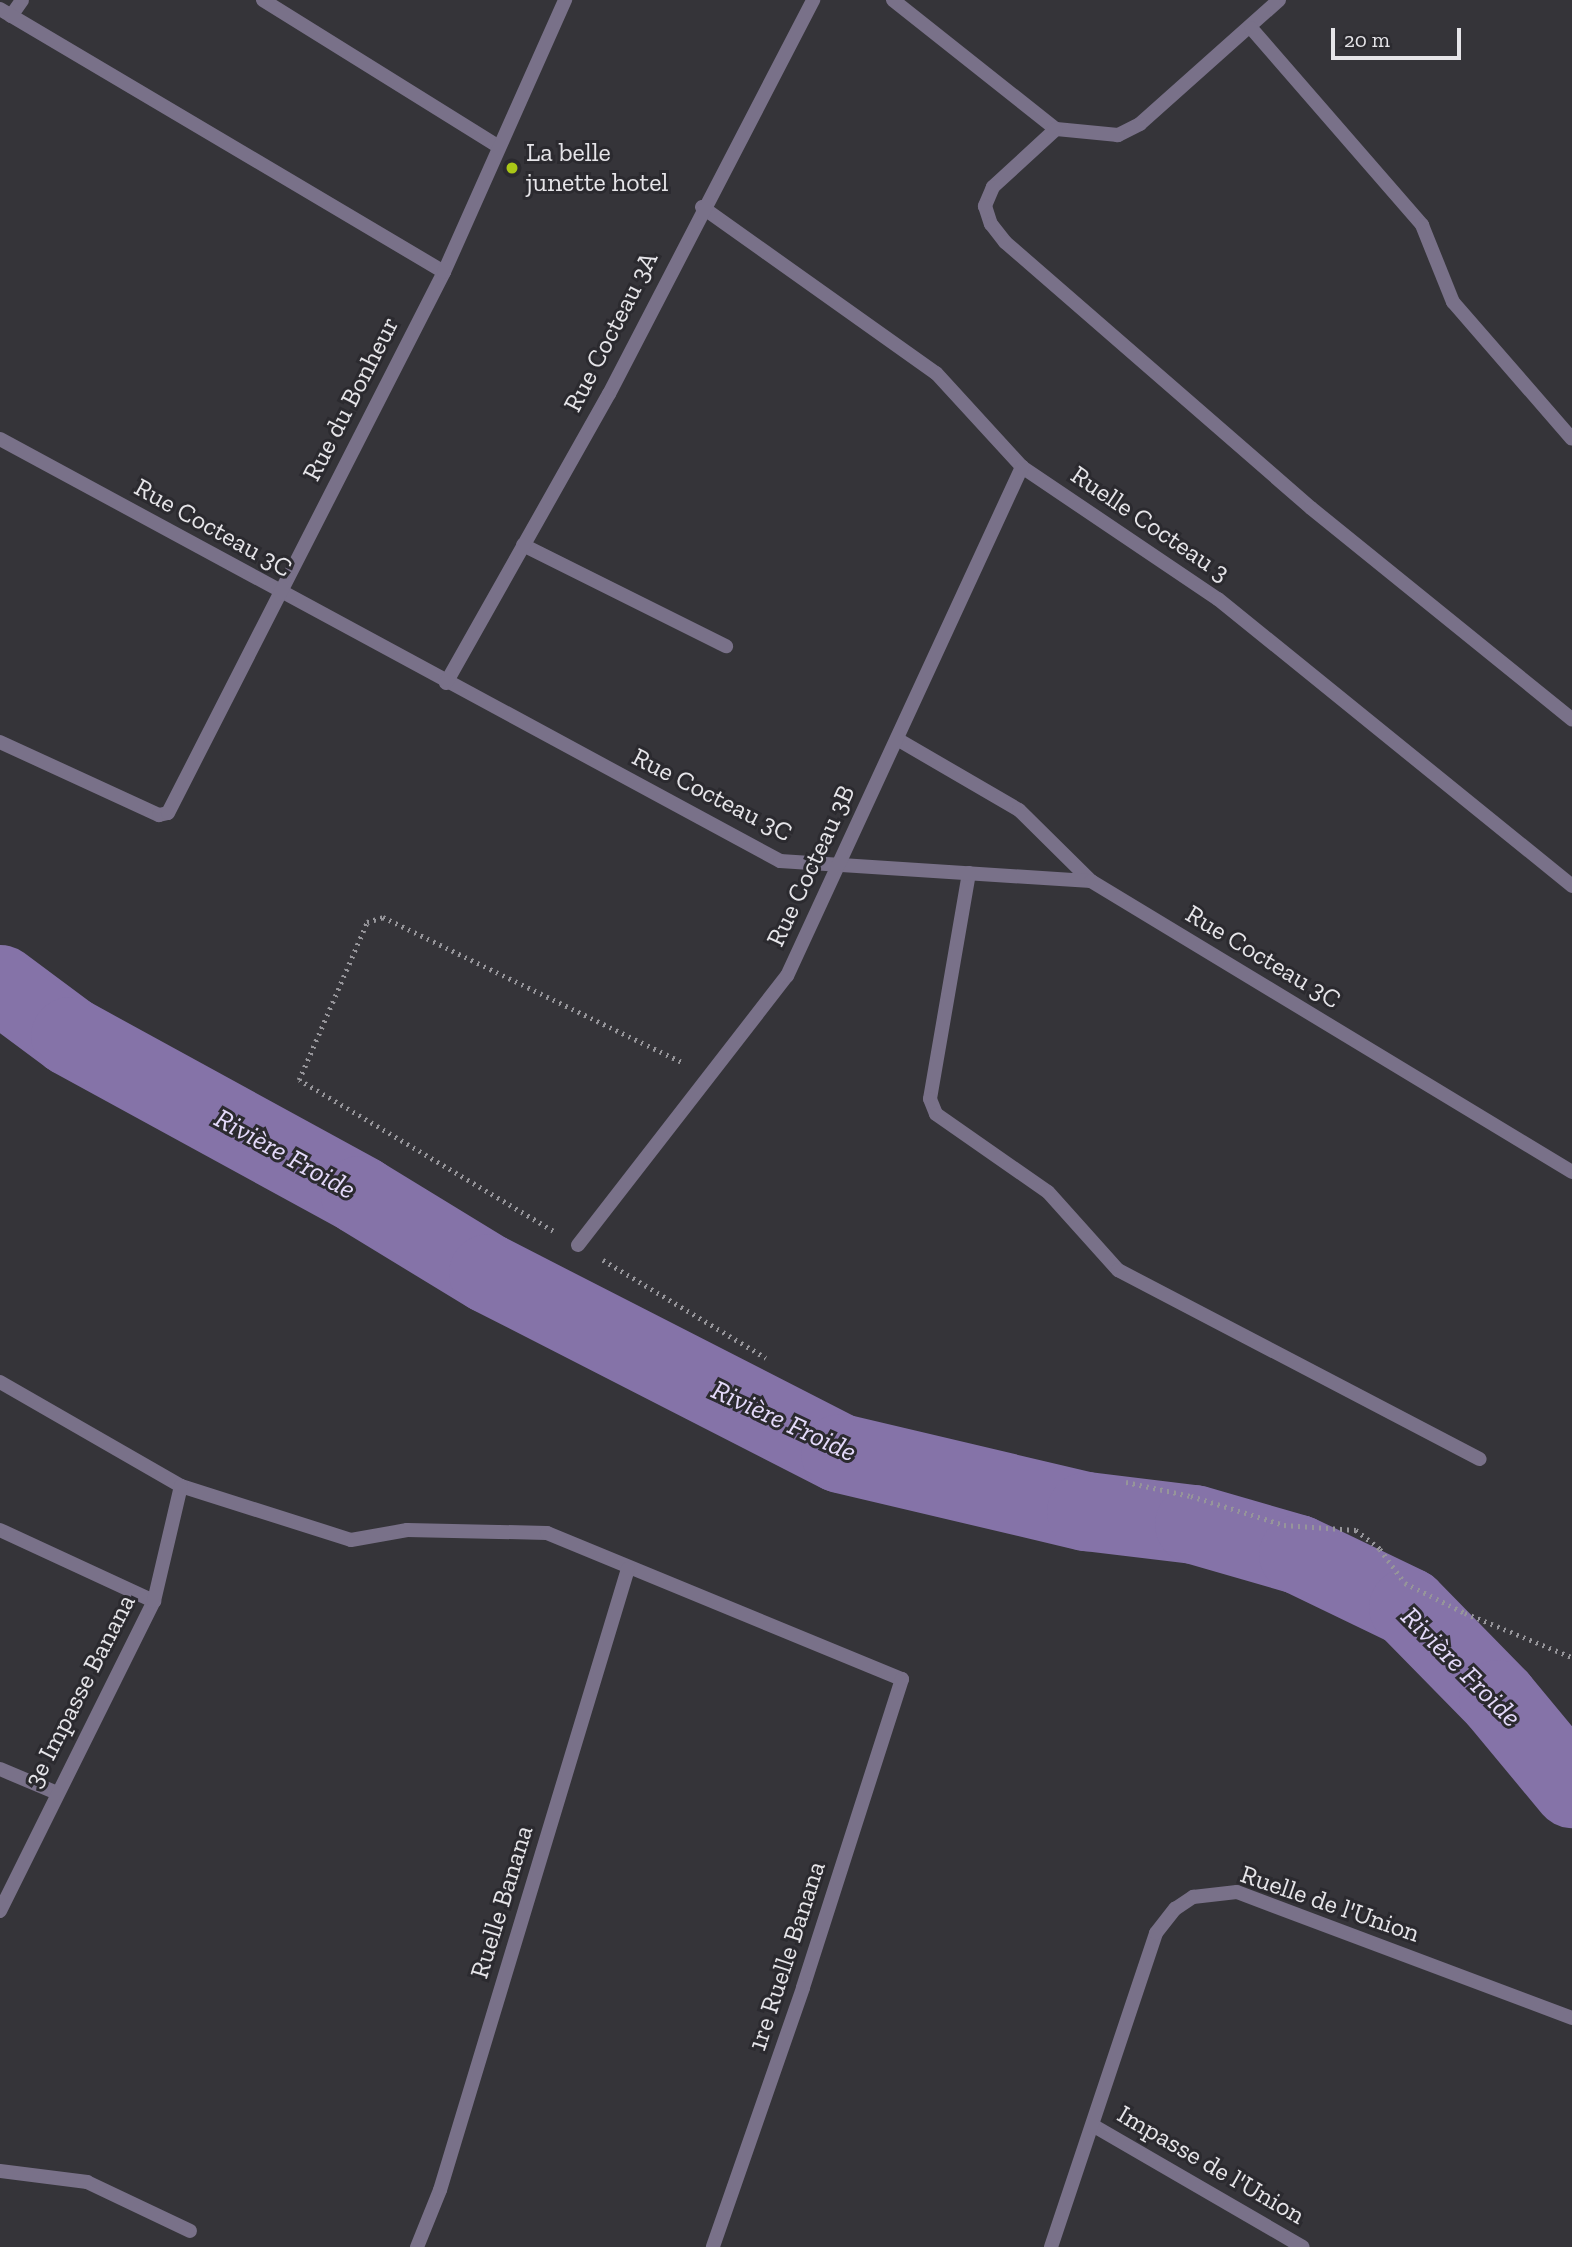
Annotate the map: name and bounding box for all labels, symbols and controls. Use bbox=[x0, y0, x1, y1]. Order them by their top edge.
scale bar bbox=[1334, 14, 1464, 58]
text: 20 m bbox=[1344, 27, 1390, 52]
place label: La belle junette hotel bbox=[526, 137, 668, 198]
marker: La belle junette hotel bbox=[504, 160, 520, 176]
street label: Rue Cocteau 3A bbox=[557, 247, 665, 417]
street label: Rue du Bonheur bbox=[296, 312, 406, 486]
street label: Ruelle Cocteau 3 bbox=[1065, 459, 1235, 589]
street label: Rue Cocteau 3C bbox=[129, 472, 297, 584]
street label: Rue Cocteau 3C bbox=[627, 741, 797, 849]
street label: Rue Cocteau 3B bbox=[760, 780, 862, 952]
street label: Rue Cocteau 3C bbox=[1180, 898, 1346, 1016]
water label: Rivière Froide bbox=[209, 1102, 361, 1206]
water label: Rivière Froide bbox=[706, 1373, 862, 1469]
street label: 3e Impasse Banana bbox=[18, 1589, 142, 1793]
water label: Rivière Froide bbox=[1394, 1600, 1528, 1734]
street label: Ruelle Banana bbox=[464, 1822, 540, 1982]
street label: 1re Ruelle Banana bbox=[742, 1857, 832, 2055]
street label: Ruelle de l'Union bbox=[1236, 1859, 1424, 1949]
street label: Impasse de l'Union bbox=[1112, 2099, 1310, 2231]

